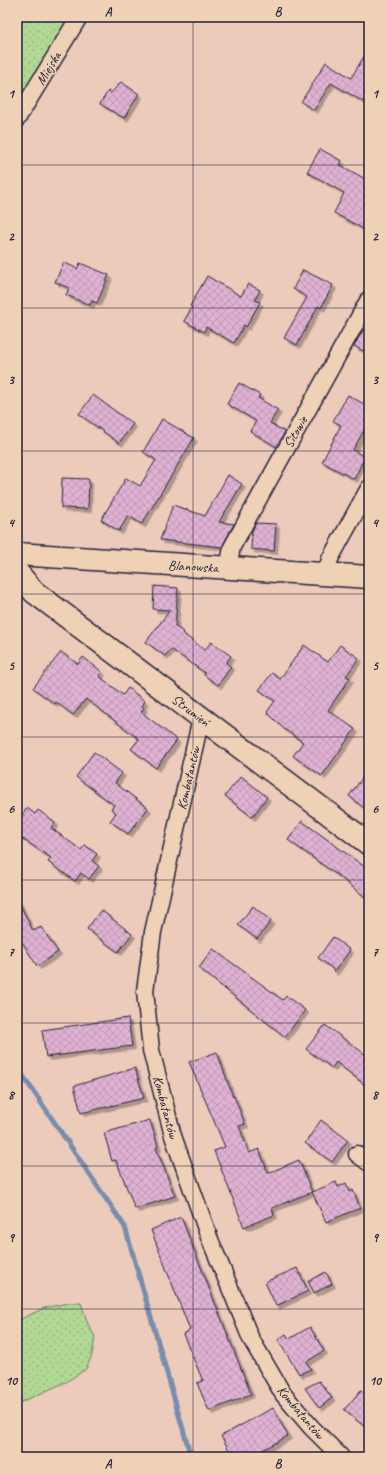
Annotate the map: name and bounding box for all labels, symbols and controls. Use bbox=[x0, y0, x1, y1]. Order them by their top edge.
text: A bbox=[105, 4, 113, 20]
text: B bbox=[275, 4, 283, 20]
street label: Miejska bbox=[32, 47, 66, 88]
text: 1 bbox=[8, 86, 16, 102]
text: 1 bbox=[372, 86, 380, 102]
text: 2 bbox=[8, 229, 15, 245]
text: 2 bbox=[372, 229, 379, 245]
text: 3 bbox=[8, 372, 15, 388]
text: 3 bbox=[372, 372, 379, 388]
street label: Sitowie bbox=[280, 412, 312, 451]
text: 4 bbox=[8, 515, 16, 531]
text: 4 bbox=[372, 515, 380, 531]
street label: Blanowska bbox=[168, 557, 220, 576]
text: 5 bbox=[8, 658, 15, 674]
text: 5 bbox=[372, 658, 379, 674]
street label: Strumień bbox=[168, 691, 214, 731]
street label: Kombatantów bbox=[173, 743, 204, 811]
text: 6 bbox=[8, 801, 15, 817]
text: 6 bbox=[372, 801, 379, 817]
text: 7 bbox=[8, 944, 15, 960]
text: 7 bbox=[372, 944, 379, 960]
street label: Kombatantów bbox=[149, 1074, 182, 1142]
text: 8 bbox=[8, 1087, 16, 1103]
text: 8 bbox=[372, 1087, 380, 1103]
text: 9 bbox=[8, 1230, 15, 1246]
text: 9 bbox=[372, 1230, 379, 1246]
text: 10 bbox=[5, 1373, 18, 1389]
text: 10 bbox=[369, 1373, 382, 1389]
street label: Kombatantów bbox=[273, 1382, 329, 1444]
text: A bbox=[105, 1456, 113, 1472]
text: B bbox=[275, 1456, 283, 1472]

